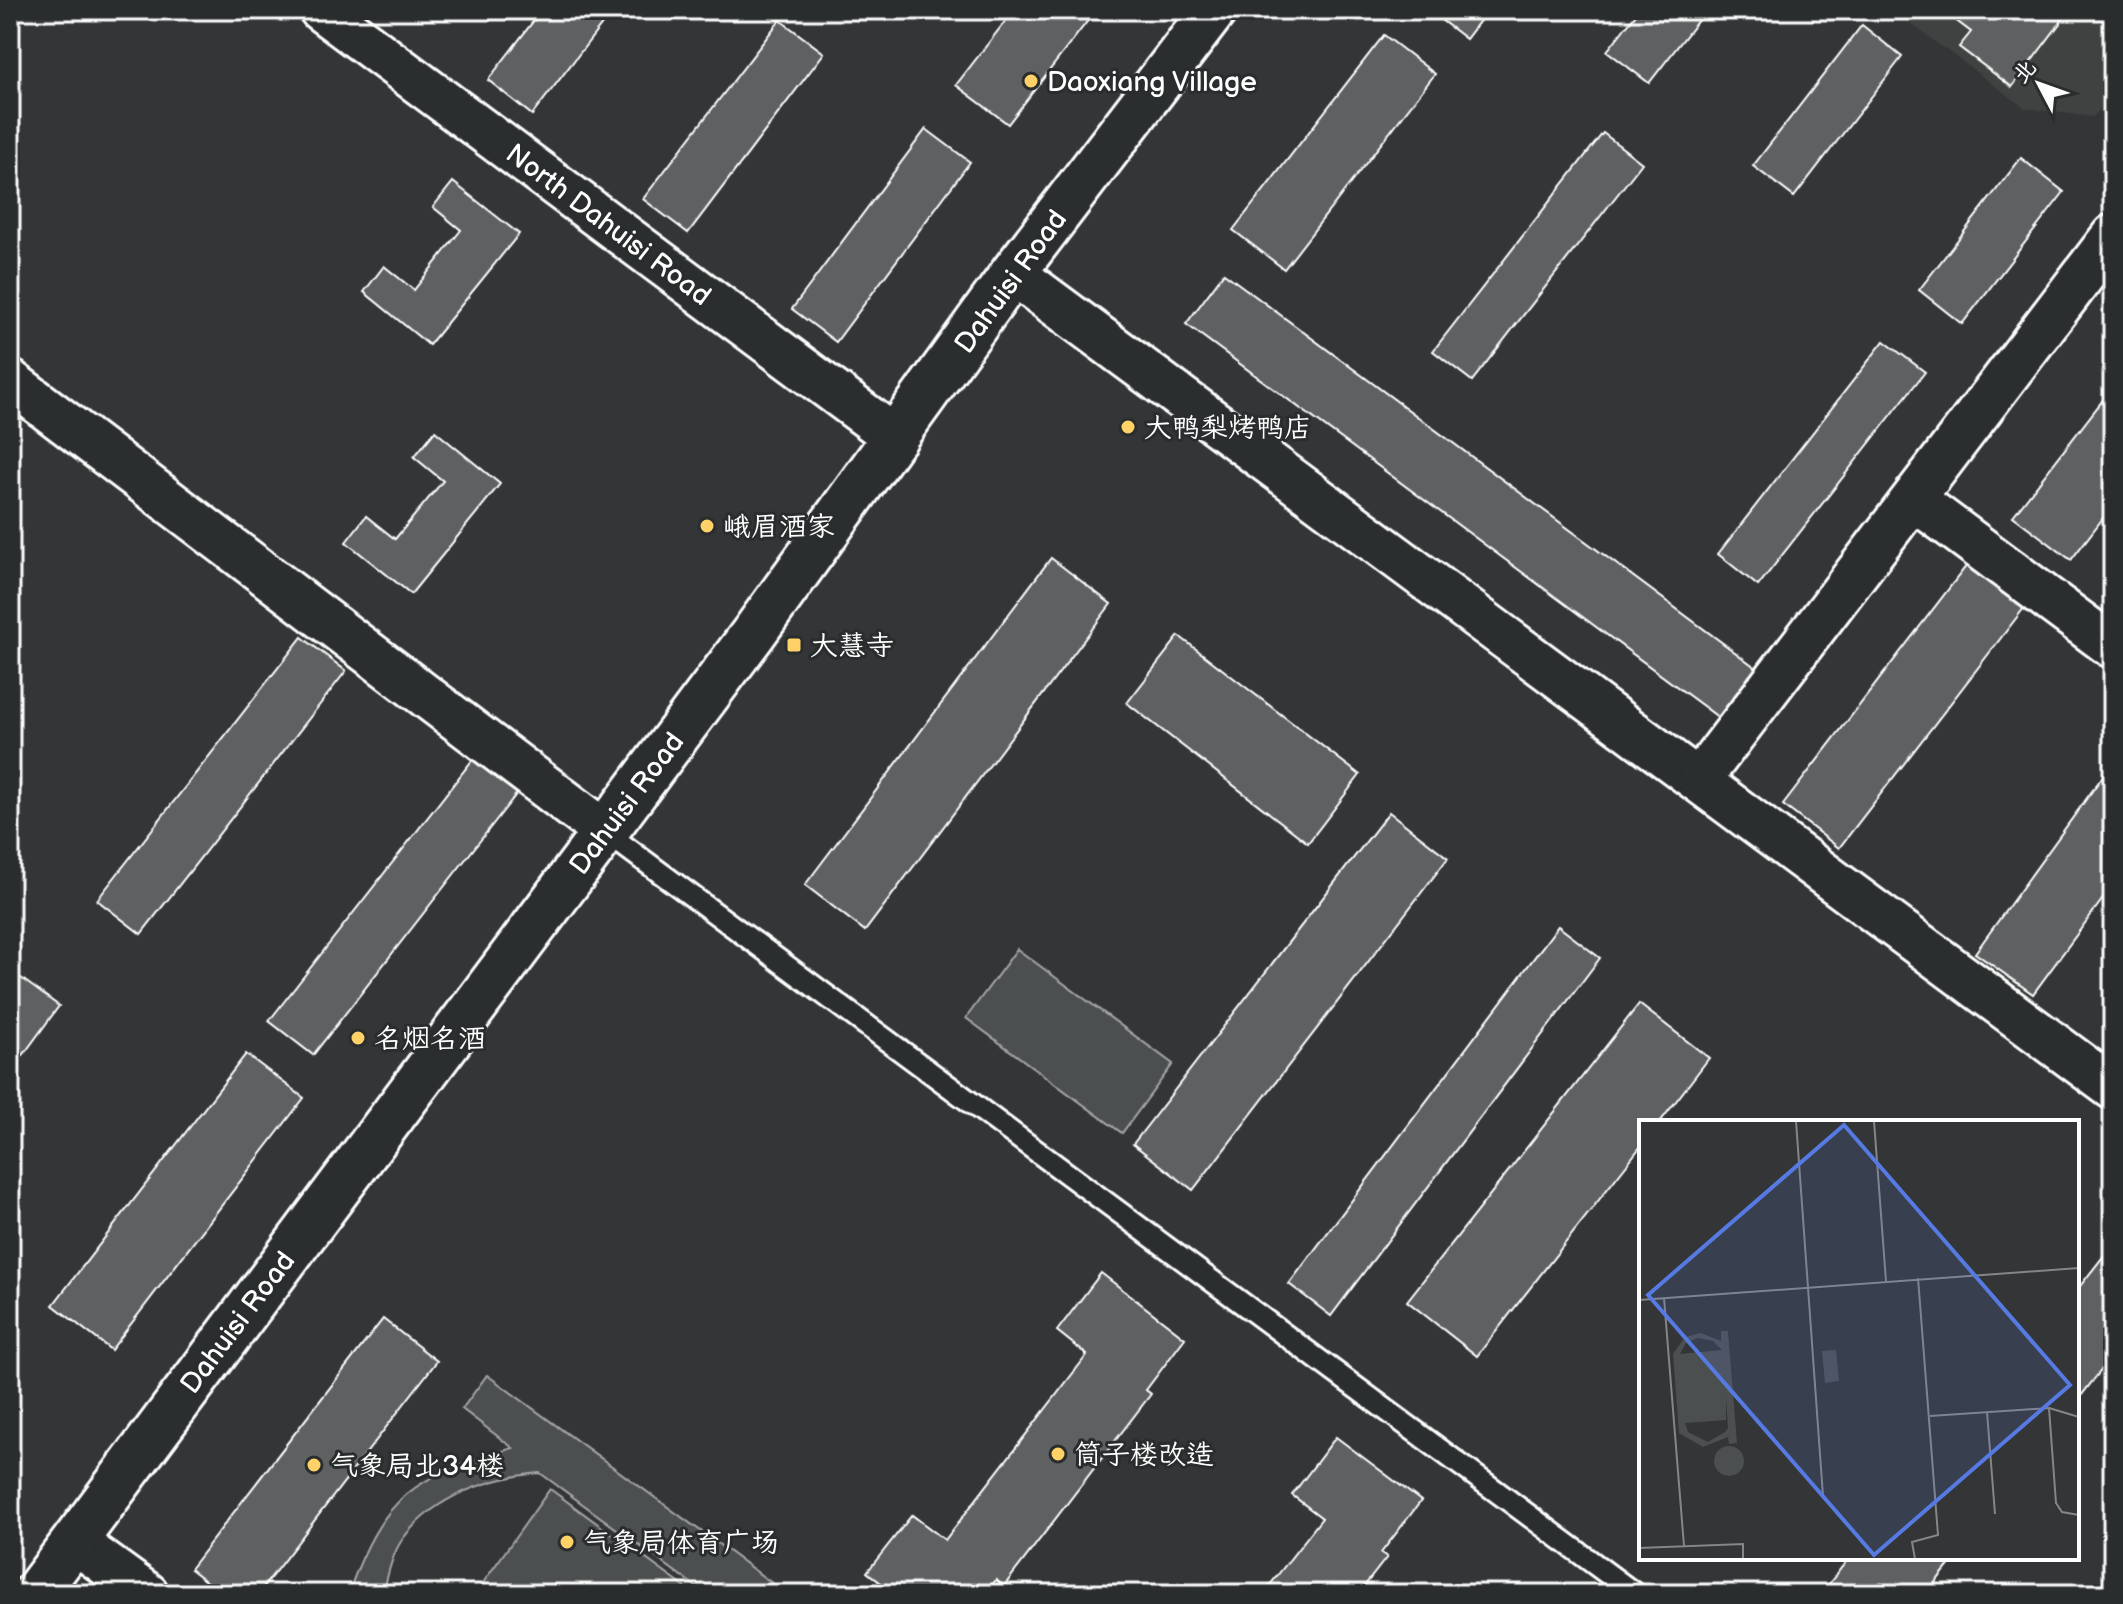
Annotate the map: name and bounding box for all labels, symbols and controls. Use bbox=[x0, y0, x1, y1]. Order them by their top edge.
north arrow bbox=[1999, 44, 2079, 124]
text: 北 bbox=[2008, 55, 2042, 89]
place label: Daoxiang Village bbox=[1047, 66, 1257, 99]
marker: Daoxiang Village bbox=[1022, 72, 1040, 90]
street label: North Dahuisi Road bbox=[499, 137, 717, 313]
street label: Dahuisi Road bbox=[948, 204, 1074, 360]
place label: 大鸭梨烤鸭店 bbox=[1144, 412, 1312, 445]
marker: 大鸭梨烤鸭店 bbox=[1119, 418, 1137, 436]
place label: 峨眉酒家 bbox=[723, 511, 835, 544]
marker: 峨眉酒家 bbox=[698, 517, 716, 535]
place label: 大慧寺 bbox=[810, 630, 894, 663]
marker: 大慧寺 bbox=[785, 636, 803, 654]
street label: Dahuisi Road bbox=[563, 726, 691, 881]
place label: 名烟名酒 bbox=[374, 1023, 486, 1056]
marker: 名烟名酒 bbox=[349, 1029, 367, 1047]
inset map bbox=[1639, 1120, 2079, 1560]
street label: Dahuisi Road bbox=[174, 1245, 302, 1400]
place label: 筒子楼改造 bbox=[1074, 1439, 1214, 1472]
marker: 筒子楼改造 bbox=[1049, 1445, 1067, 1463]
place label: 气象局北34楼 bbox=[330, 1450, 504, 1483]
marker: 气象局北34楼 bbox=[305, 1456, 323, 1474]
place label: 气象局体育广场 bbox=[583, 1527, 779, 1560]
marker: 气象局体育广场 bbox=[558, 1533, 576, 1551]

